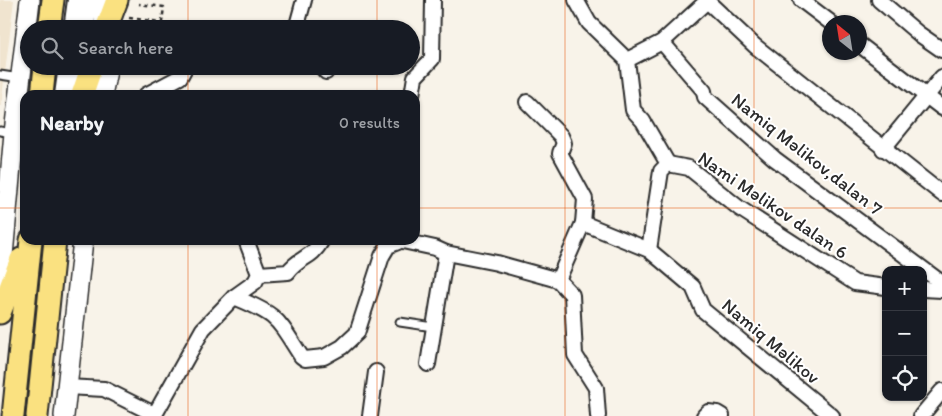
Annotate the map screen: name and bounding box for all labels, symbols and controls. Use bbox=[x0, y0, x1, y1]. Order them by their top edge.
north arrow bbox=[822, 15, 867, 60]
search box bbox=[20, 20, 420, 75]
icon: search bbox=[38, 34, 66, 62]
text: Search here bbox=[78, 36, 173, 59]
street label: Namiq Məlikov,dalan 7 bbox=[727, 88, 887, 220]
text: Nearby bbox=[40, 110, 104, 135]
text: 0 results bbox=[339, 113, 400, 132]
street label: Nami Məlikov dalan 6 bbox=[694, 146, 852, 264]
map controls bbox=[882, 266, 927, 401]
button: + bbox=[882, 266, 927, 311]
street label: Namiq Məlikov bbox=[717, 293, 825, 389]
button: − bbox=[882, 311, 927, 356]
button: locate bbox=[882, 356, 927, 401]

